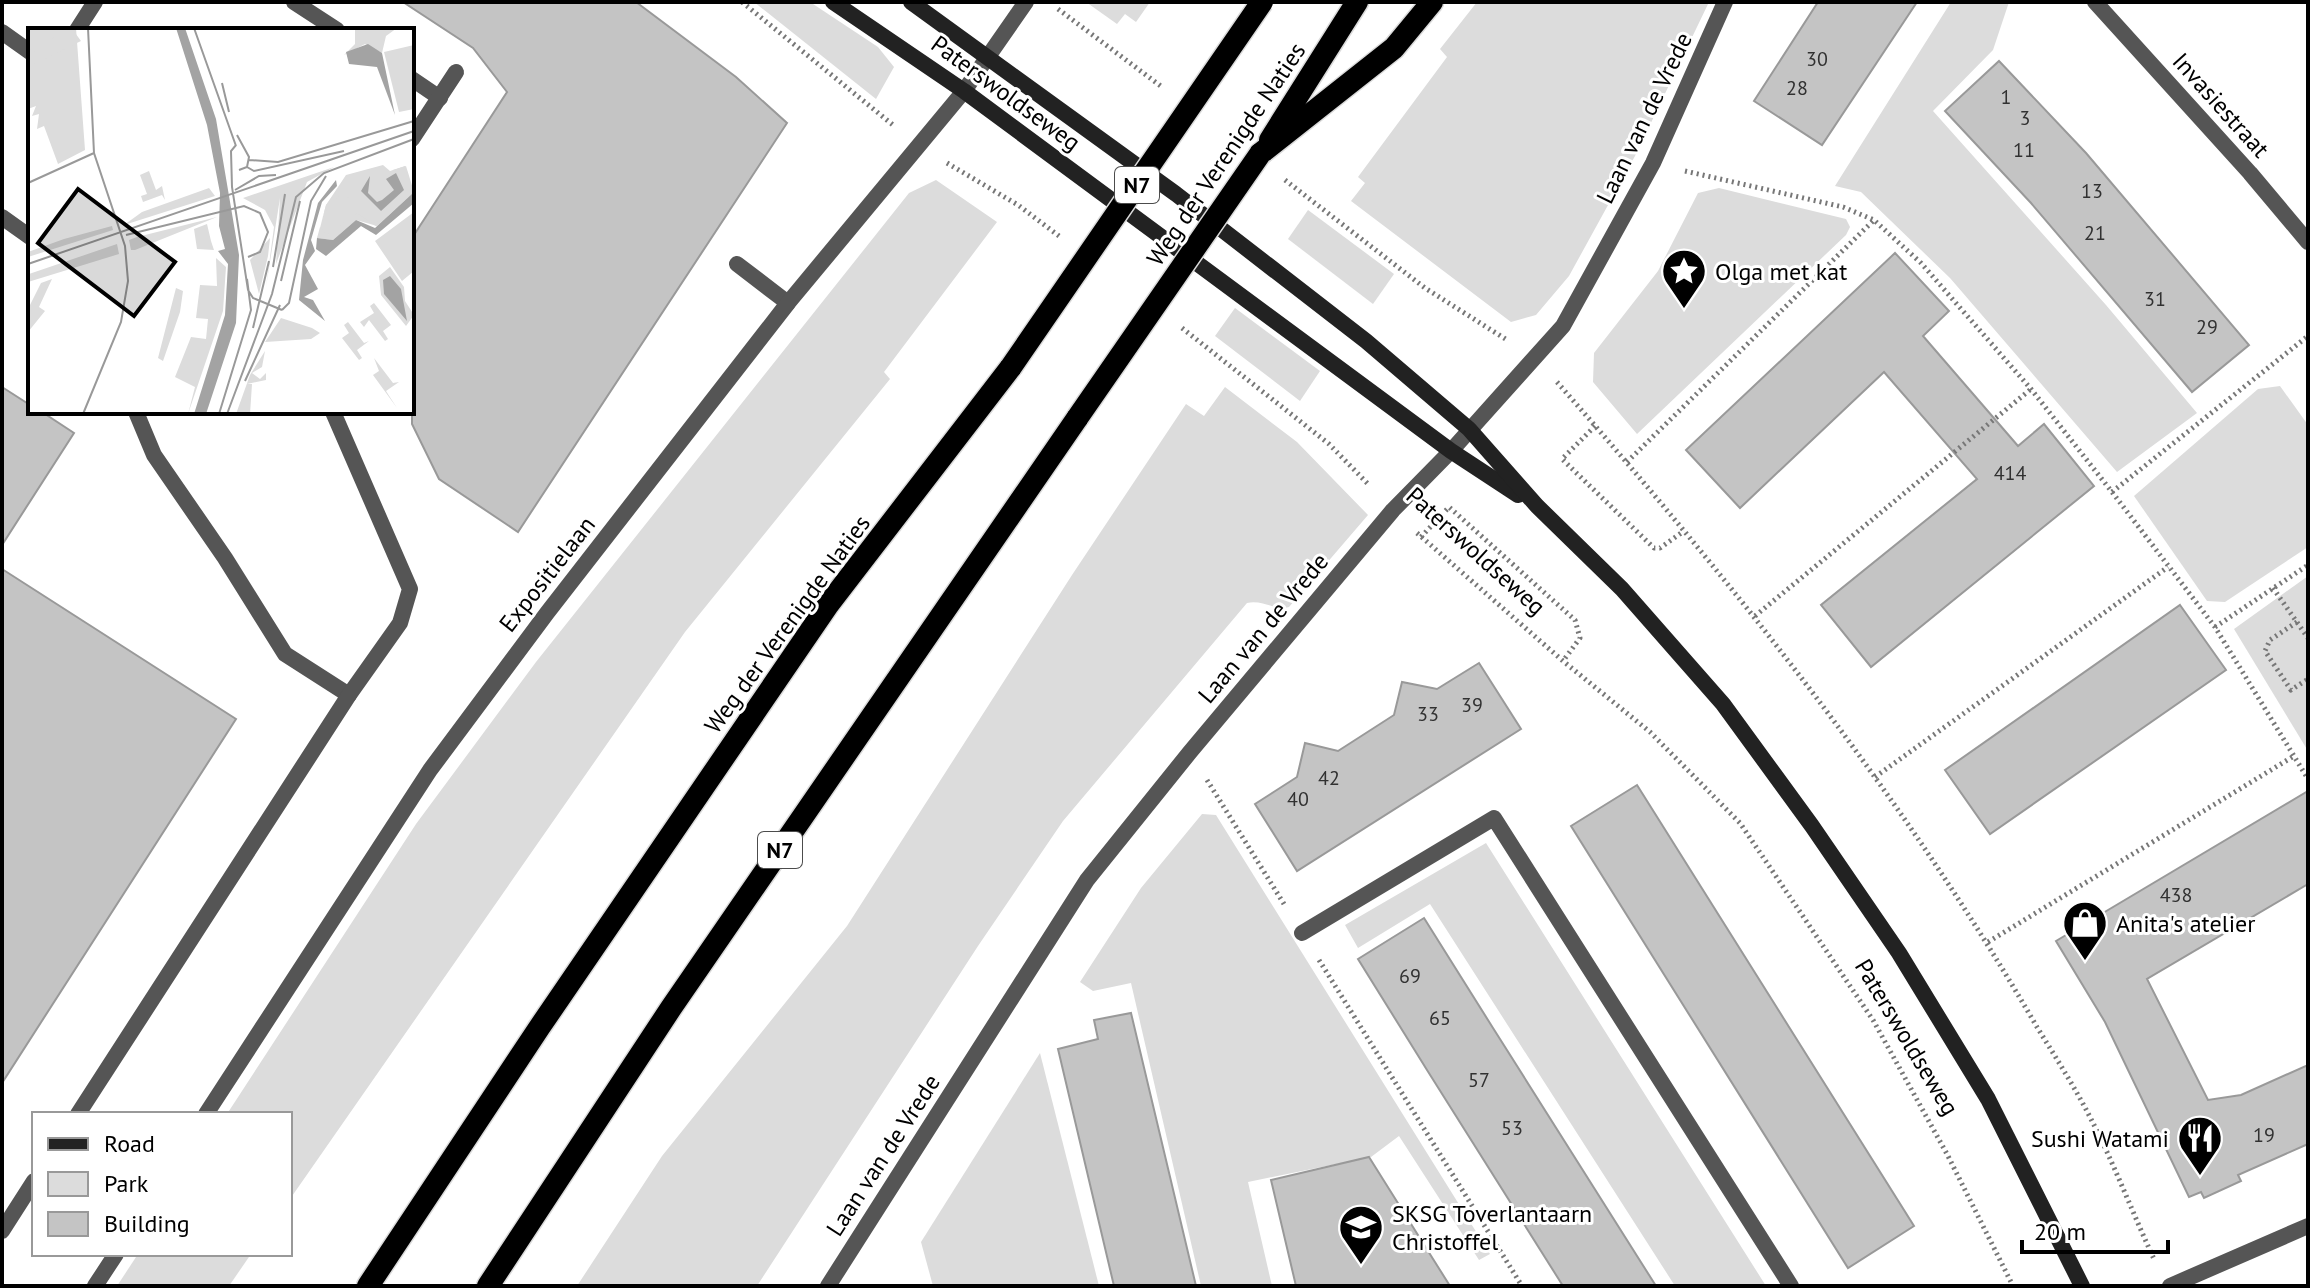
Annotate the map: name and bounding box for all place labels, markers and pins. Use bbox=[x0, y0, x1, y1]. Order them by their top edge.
place icon: Olga met kat bbox=[1660, 247, 1708, 310]
place label: Olga met kat bbox=[1715, 256, 1847, 287]
shop icon: Anita's atelier bbox=[2061, 899, 2109, 962]
place label: Anita's atelier bbox=[2116, 908, 2255, 939]
restaurant icon: Sushi Watami bbox=[2176, 1114, 2224, 1177]
place label: Sushi Watami bbox=[2031, 1123, 2169, 1154]
place label: SKSG Toverlantaarn Christoffel bbox=[1392, 1198, 1592, 1257]
school or university icon: SKSG Toverlantaarn Christoffel bbox=[1337, 1203, 1385, 1266]

